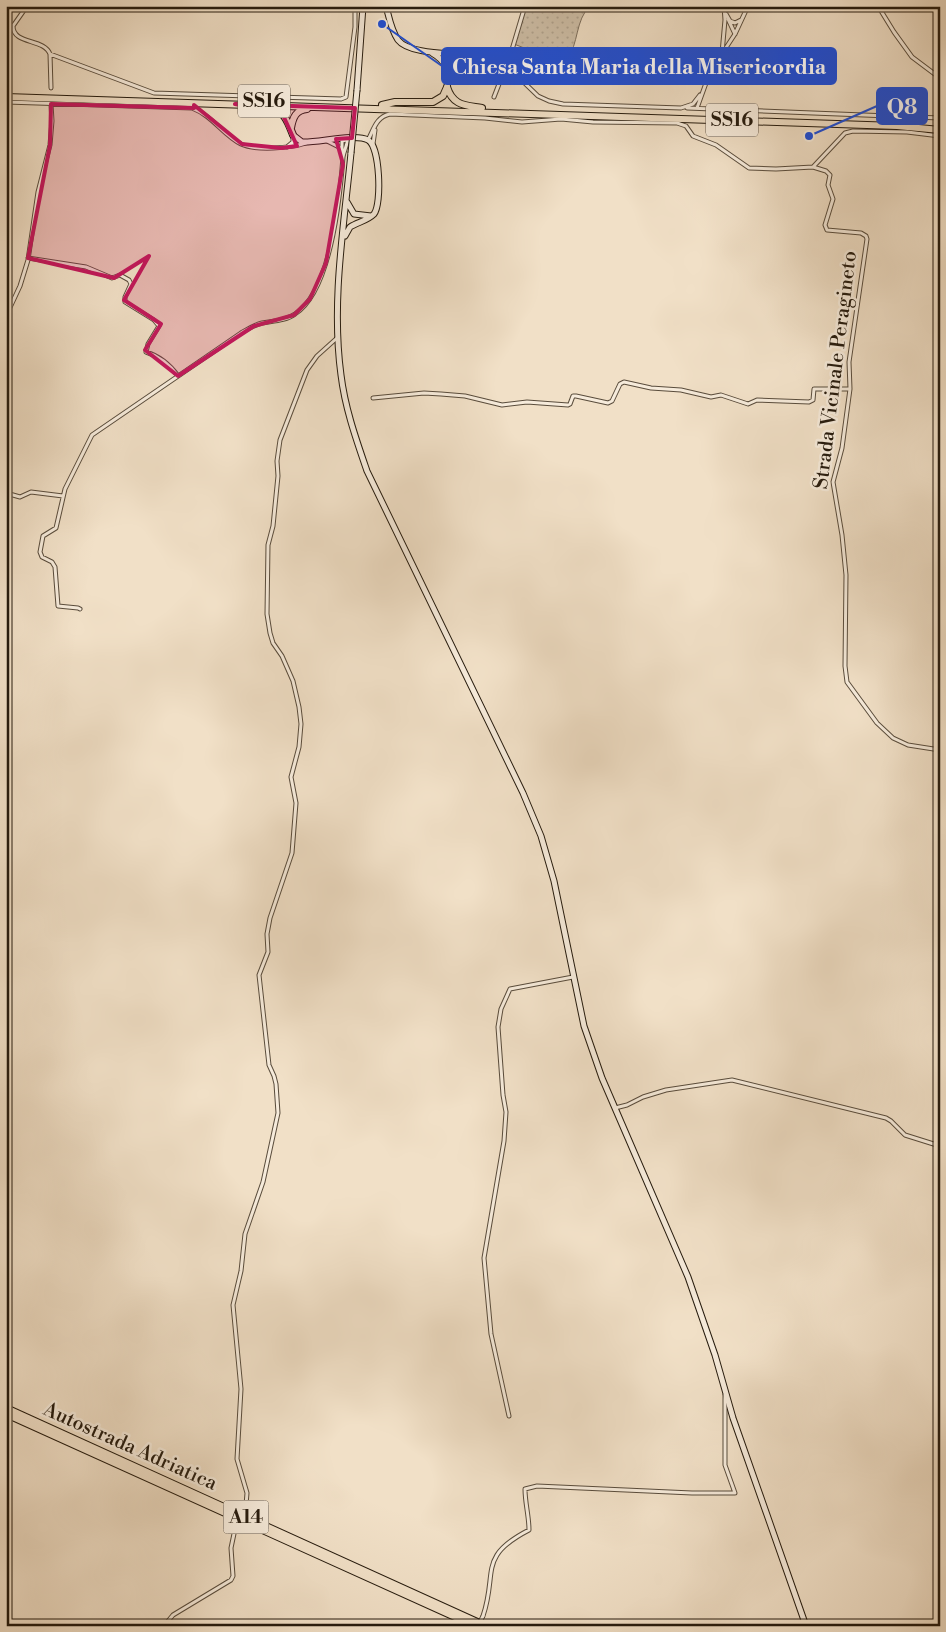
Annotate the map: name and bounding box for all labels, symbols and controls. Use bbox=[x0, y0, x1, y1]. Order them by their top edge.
callout: Chiesa Santa Maria della Misericordia bbox=[442, 48, 836, 84]
text: Chiesa Santa Maria della Misericordia bbox=[452, 55, 827, 81]
road number: SS16 bbox=[238, 84, 290, 118]
callout: Q8 bbox=[877, 88, 927, 124]
text: Q8 bbox=[887, 95, 917, 121]
road number: SS16 bbox=[706, 104, 758, 136]
street label: Strada Vicinale Peragineto bbox=[809, 250, 863, 490]
street label: Autostrada Adriatica bbox=[38, 1397, 222, 1497]
road number: A14 bbox=[224, 1500, 268, 1534]

